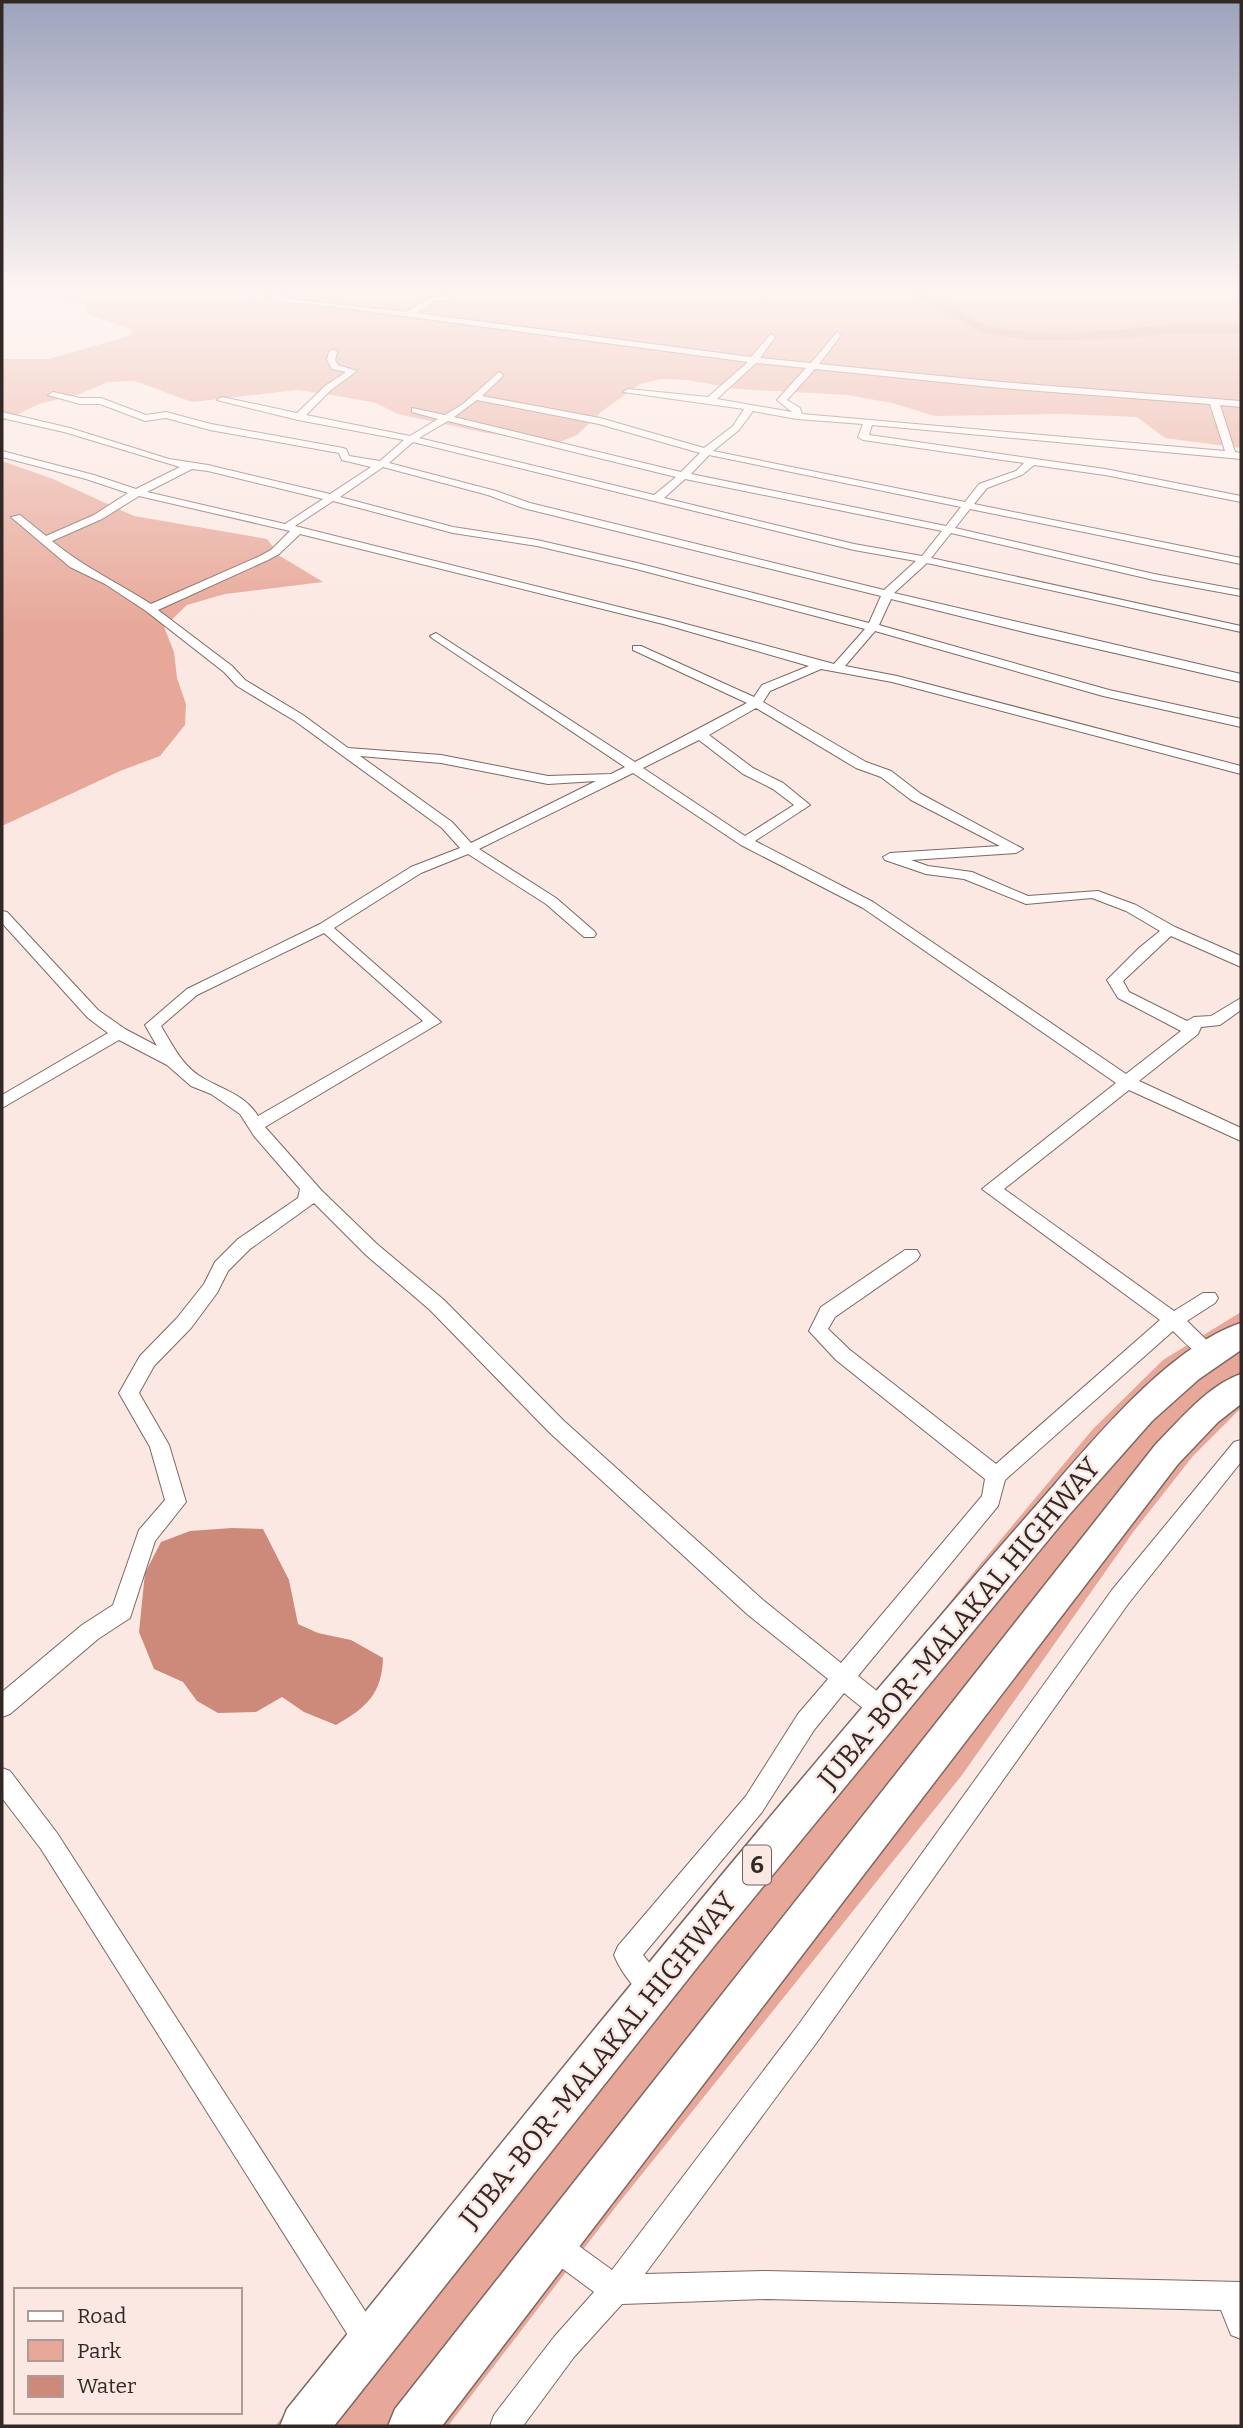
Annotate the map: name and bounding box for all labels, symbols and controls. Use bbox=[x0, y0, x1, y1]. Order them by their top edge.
street label: JUBA-BOR-MALAKAL HIGHWAY bbox=[810, 1451, 1107, 1796]
road number: 6 bbox=[743, 1846, 771, 1884]
street label: JUBA-BOR-MALAKAL HIGHWAY bbox=[452, 1886, 743, 2235]
legend bbox=[14, 2288, 242, 2414]
text: Road bbox=[77, 2303, 126, 2329]
text: Park bbox=[77, 2338, 121, 2364]
text: Water bbox=[77, 2373, 136, 2399]

